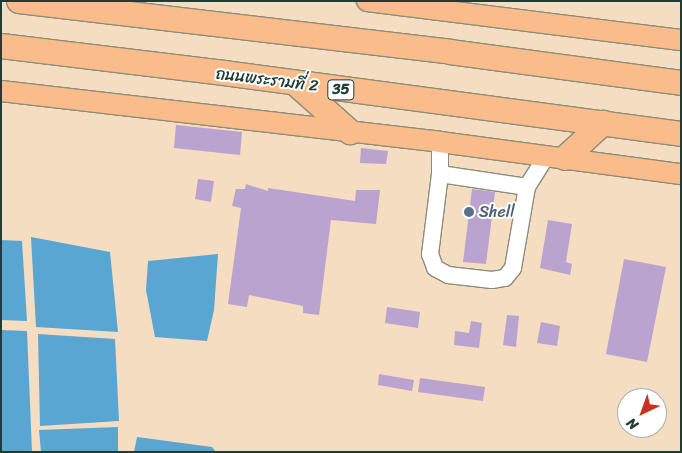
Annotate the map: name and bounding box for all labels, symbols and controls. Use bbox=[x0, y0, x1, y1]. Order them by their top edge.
street label: ถนนพระรามที่ 2 bbox=[215, 64, 319, 96]
road number: 35 bbox=[327, 78, 355, 102]
place label: Shell bbox=[479, 202, 515, 222]
marker: Shell bbox=[463, 206, 475, 218]
north arrow bbox=[617, 388, 667, 438]
text: N bbox=[620, 411, 644, 436]

